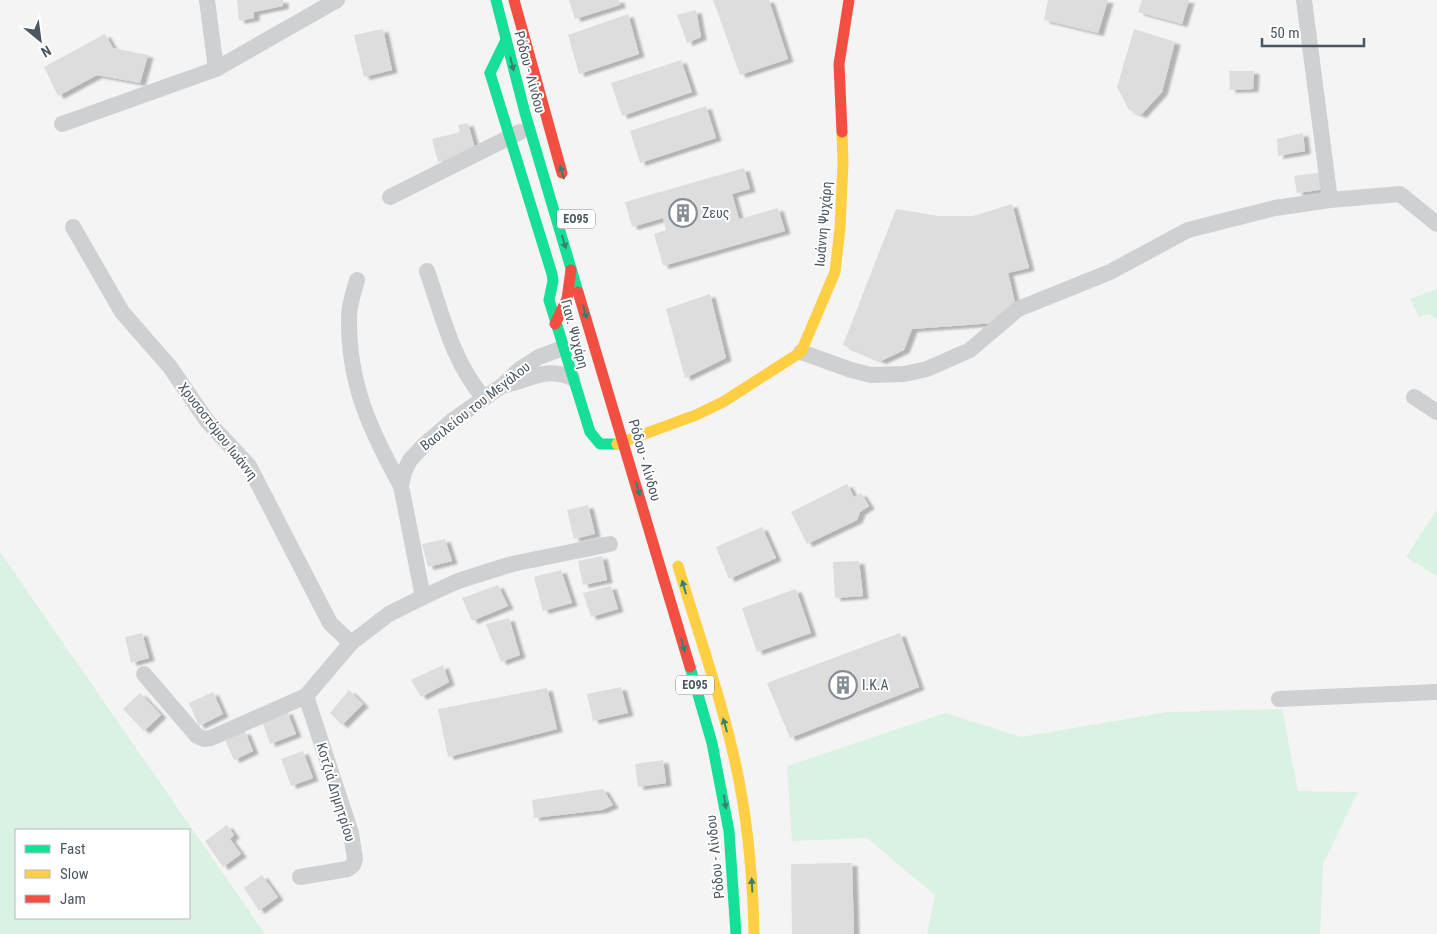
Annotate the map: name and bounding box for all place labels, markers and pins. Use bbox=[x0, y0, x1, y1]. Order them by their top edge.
building icon: Ζευς bbox=[668, 198, 698, 228]
place label: Ζευς bbox=[702, 205, 729, 221]
building icon: Ι.Κ.Α bbox=[828, 670, 858, 700]
place label: Ι.Κ.Α bbox=[862, 677, 889, 693]

